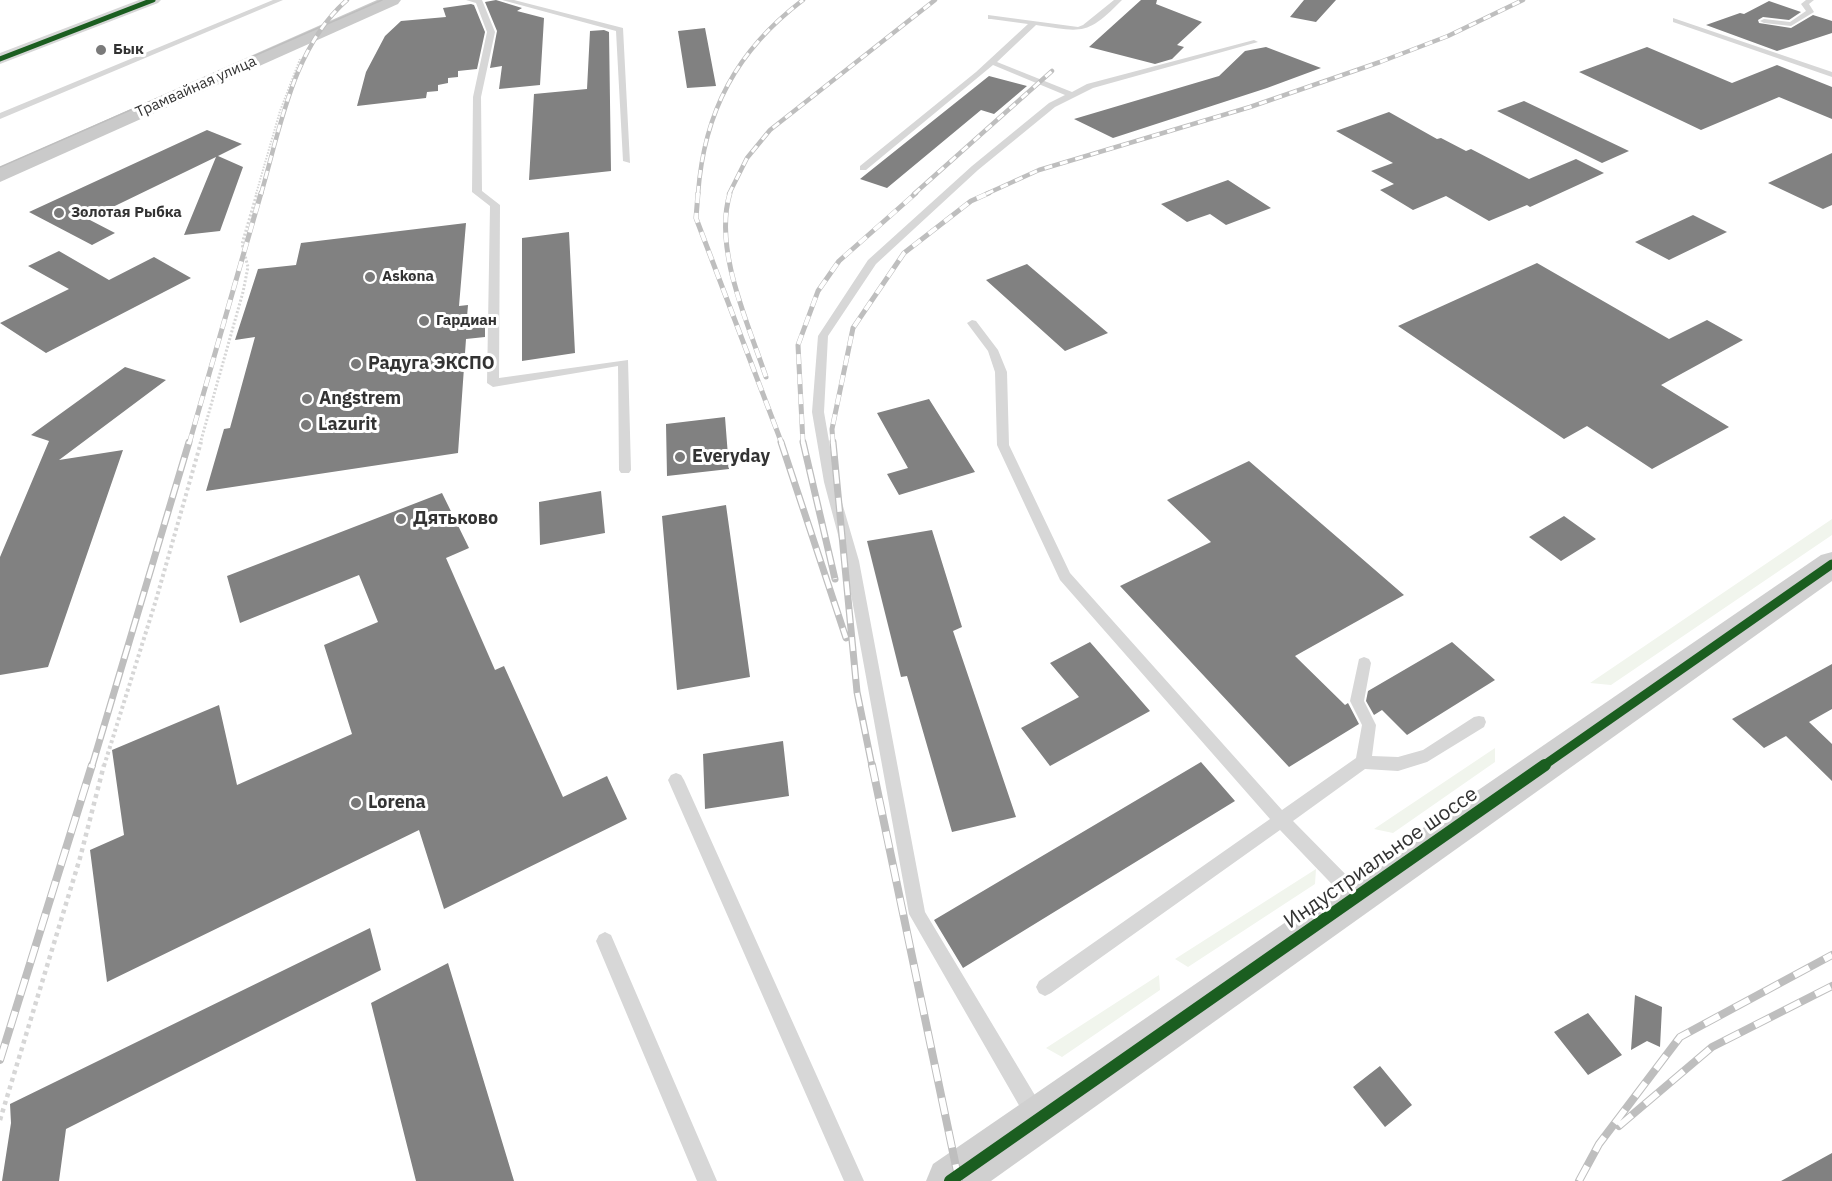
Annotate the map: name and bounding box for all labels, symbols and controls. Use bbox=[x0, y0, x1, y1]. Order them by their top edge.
place label: Бык bbox=[113, 41, 144, 59]
marker: Бык bbox=[94, 43, 108, 57]
street label: Трамвайная улица bbox=[133, 52, 259, 122]
place label: Золотая Рыбка bbox=[71, 204, 182, 222]
marker: Золотая Рыбка bbox=[52, 206, 66, 220]
place label: Askona bbox=[382, 268, 434, 286]
marker: Askona bbox=[363, 270, 377, 284]
place label: Гардиан bbox=[436, 312, 497, 330]
marker: Гардиан bbox=[417, 314, 431, 328]
place label: Радуга ЭКСПО bbox=[368, 353, 495, 375]
marker: Радуга ЭКСПО bbox=[349, 357, 363, 371]
place label: Angstrem bbox=[319, 388, 401, 410]
marker: Angstrem bbox=[300, 392, 314, 406]
place label: Lazurit bbox=[318, 414, 377, 436]
marker: Lazurit bbox=[299, 418, 313, 432]
place label: Everyday bbox=[692, 446, 770, 468]
marker: Everyday bbox=[673, 450, 687, 464]
place label: Дятьково bbox=[413, 508, 498, 530]
marker: Дятьково bbox=[394, 512, 408, 526]
street label: Индустриальное шоссе bbox=[1279, 782, 1483, 934]
place label: Lorena bbox=[368, 792, 426, 814]
marker: Lorena bbox=[349, 796, 363, 810]

